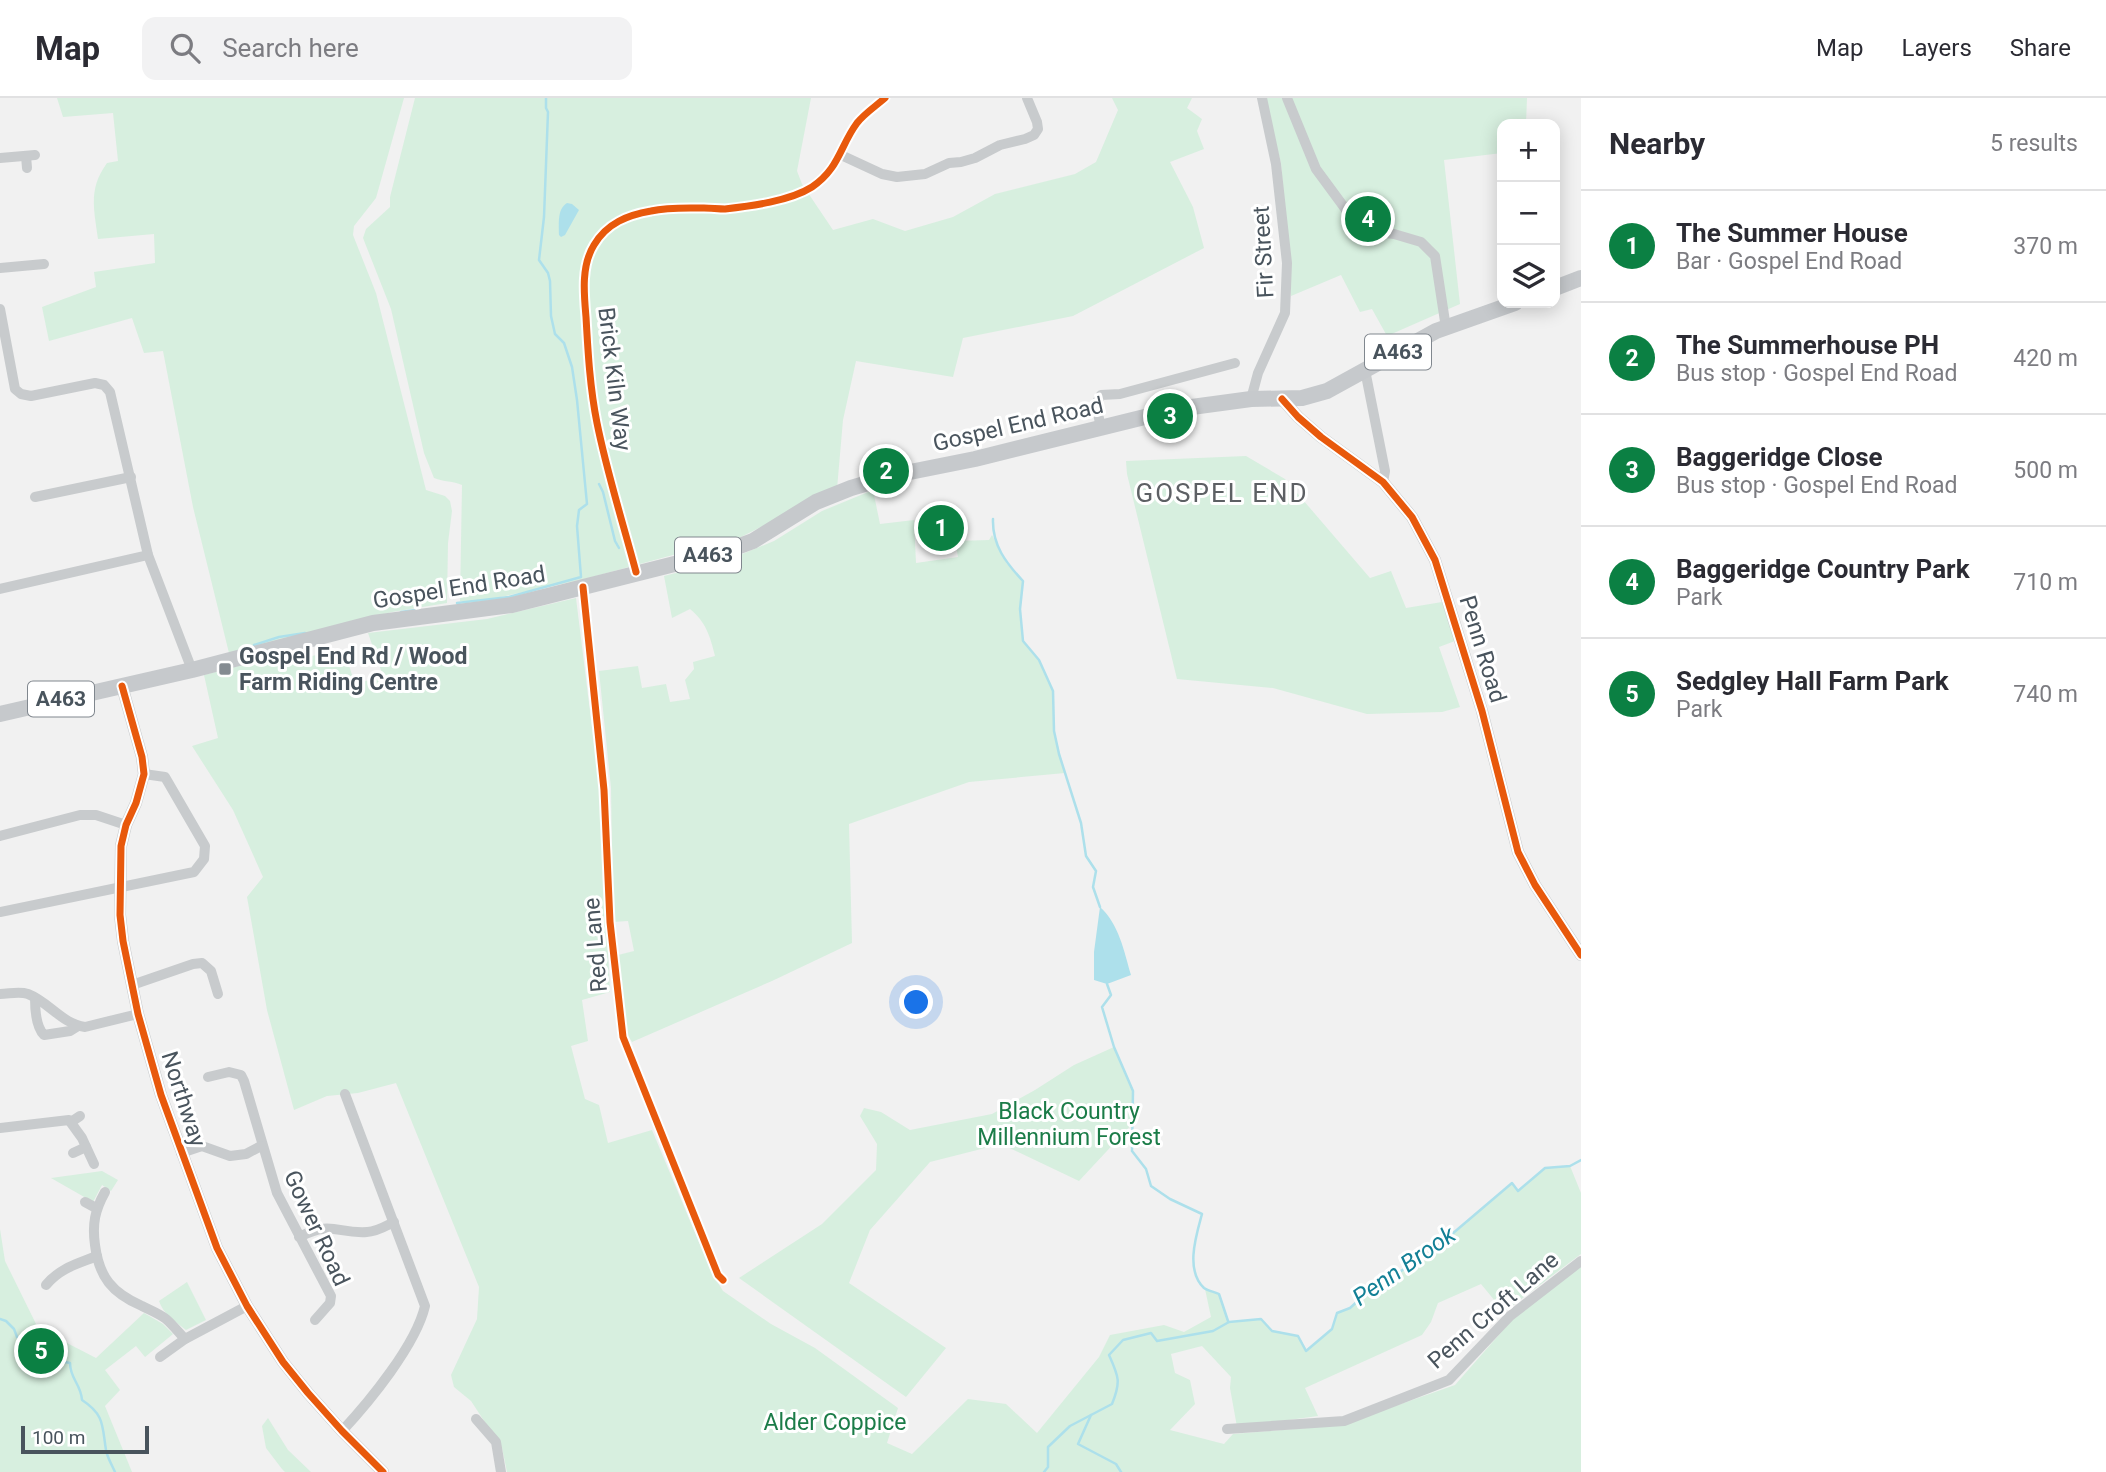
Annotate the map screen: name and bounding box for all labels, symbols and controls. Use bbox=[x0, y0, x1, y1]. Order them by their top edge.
search box bbox=[142, 17, 632, 80]
text: Map bbox=[35, 29, 100, 68]
icon: search bbox=[166, 29, 204, 67]
text: Search here bbox=[222, 33, 359, 63]
text: Map bbox=[1816, 34, 1864, 62]
text: Layers bbox=[1902, 34, 1972, 62]
text: Share bbox=[2010, 34, 2071, 62]
map controls bbox=[1497, 119, 1560, 308]
button: + bbox=[1497, 119, 1560, 182]
text: Nearby bbox=[1609, 126, 1705, 161]
text: 5 results bbox=[1990, 130, 2078, 157]
button: − bbox=[1497, 182, 1560, 245]
pin: 4 bbox=[1345, 193, 1391, 245]
street label: Fir Street bbox=[1248, 205, 1279, 299]
text: The Summer House bbox=[1676, 218, 1908, 248]
text: 1 bbox=[1625, 233, 1639, 260]
text: 370 m bbox=[2013, 233, 2078, 260]
button: layers bbox=[1497, 245, 1560, 308]
text: Bar · Gospel End Road bbox=[1676, 248, 1902, 275]
street label: Brick Kiln Way bbox=[592, 306, 637, 452]
text: The Summerhouse PH bbox=[1676, 330, 1939, 360]
road number: A463 bbox=[1365, 334, 1431, 370]
text: 2 bbox=[1625, 345, 1639, 372]
text: 420 m bbox=[2013, 345, 2078, 372]
text: Bus stop · Gospel End Road bbox=[1676, 360, 1958, 387]
pin: 3 bbox=[1147, 390, 1193, 442]
street label: Gospel End Road bbox=[930, 392, 1106, 457]
text: Baggeridge Close bbox=[1676, 442, 1883, 472]
pin: 2 bbox=[863, 445, 909, 497]
text: 3 bbox=[1625, 457, 1639, 484]
text: 500 m bbox=[2013, 457, 2078, 484]
text: Bus stop · Gospel End Road bbox=[1676, 472, 1958, 499]
district label: GOSPEL END bbox=[1135, 478, 1309, 508]
pin: 1 bbox=[918, 502, 964, 554]
road number: A463 bbox=[675, 538, 741, 573]
text: Baggeridge Country Park bbox=[1676, 554, 1970, 584]
street label: Gospel End Road bbox=[371, 561, 547, 614]
text: 4 bbox=[1625, 569, 1639, 596]
text: 710 m bbox=[2013, 569, 2078, 596]
text: Park bbox=[1676, 584, 1722, 611]
street label: Penn Road bbox=[1453, 592, 1512, 706]
place label: Gospel End Rd / Wood Farm Riding Centre bbox=[239, 643, 467, 696]
marker: Gospel End Rd / Wood Farm Riding Centre bbox=[217, 661, 233, 677]
text: Sedgley Hall Farm Park bbox=[1676, 666, 1949, 696]
text: 5 bbox=[1625, 681, 1639, 708]
text: 740 m bbox=[2013, 681, 2078, 708]
road number: A463 bbox=[28, 682, 94, 716]
text: Park bbox=[1676, 696, 1722, 723]
street label: Red Lane bbox=[578, 897, 613, 993]
your location bbox=[899, 985, 933, 1019]
street label: Northway bbox=[155, 1048, 212, 1150]
park label: Black Country Millennium Forest bbox=[977, 1098, 1161, 1151]
street label: Gower Road bbox=[278, 1166, 355, 1290]
water label: Penn Brook bbox=[1347, 1220, 1462, 1312]
street label: Penn Croft Lane bbox=[1422, 1246, 1564, 1374]
pin: 5 bbox=[18, 1325, 64, 1377]
park label: Alder Coppice bbox=[763, 1409, 907, 1436]
scale bar bbox=[21, 1423, 149, 1455]
text: 100 m bbox=[32, 1426, 85, 1449]

